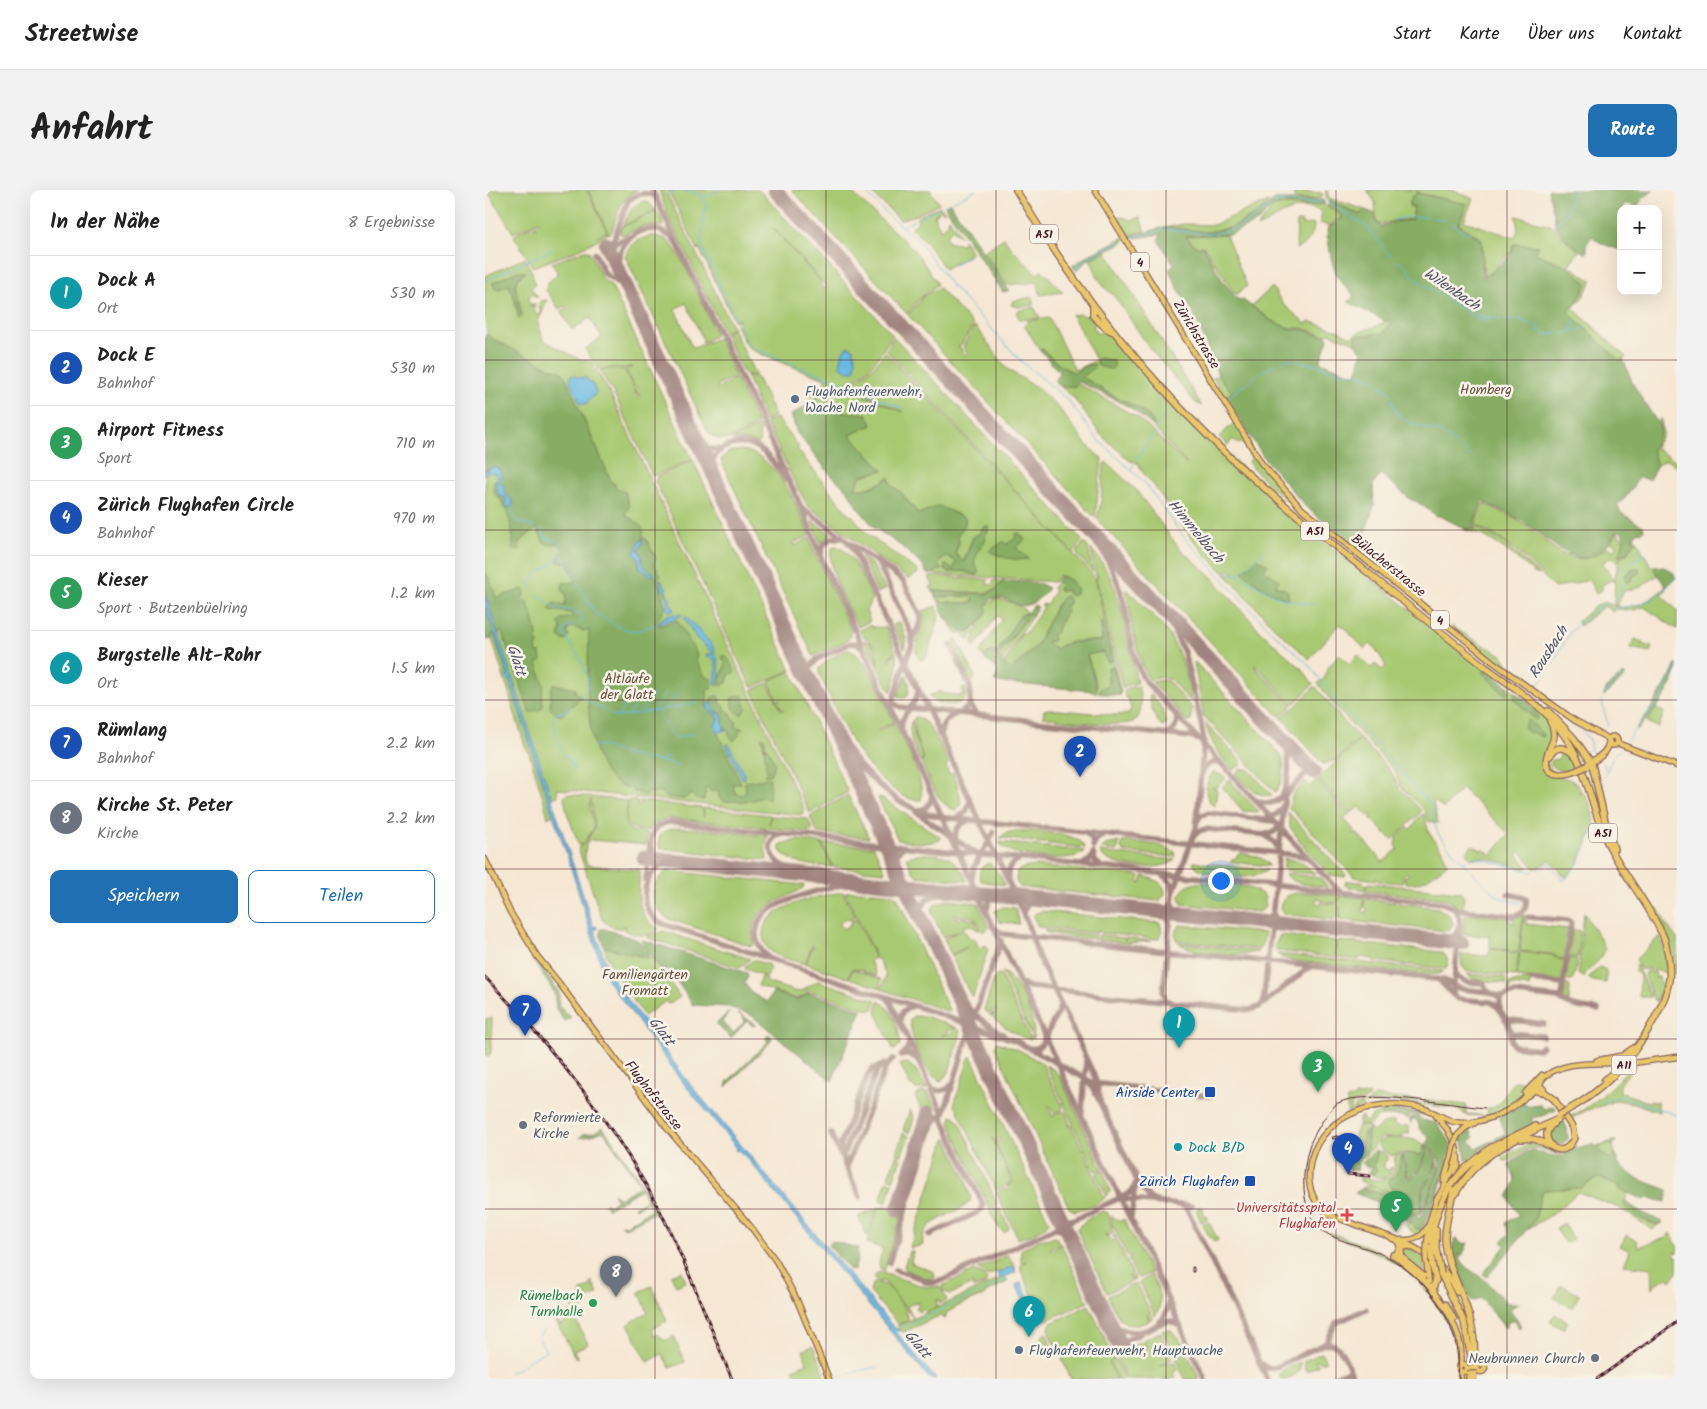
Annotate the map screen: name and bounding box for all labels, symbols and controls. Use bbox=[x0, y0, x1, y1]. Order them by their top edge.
text: Streetwise bbox=[25, 15, 138, 54]
text: Start bbox=[1393, 20, 1431, 49]
text: Karte bbox=[1459, 20, 1499, 49]
text: Über uns bbox=[1527, 20, 1595, 49]
text: Kontakt bbox=[1623, 20, 1682, 49]
text: Anfahrt bbox=[30, 102, 153, 158]
button: Route bbox=[1588, 104, 1677, 157]
map controls bbox=[1617, 205, 1662, 295]
button: + bbox=[1617, 205, 1662, 250]
text: In der Nähe bbox=[50, 206, 160, 239]
text: 8 Ergebnisse bbox=[348, 210, 435, 235]
road number: A51 bbox=[1030, 224, 1058, 244]
button: − bbox=[1617, 250, 1662, 295]
road number: 4 bbox=[1131, 252, 1149, 272]
water label: Wilenbach bbox=[1418, 262, 1486, 319]
text: Dock A bbox=[97, 266, 156, 296]
text: 1 bbox=[64, 281, 68, 306]
text: 530 m bbox=[390, 281, 435, 306]
street label: Zürichstrasse bbox=[1167, 295, 1226, 374]
text: Ort bbox=[97, 296, 118, 321]
text: Dock E bbox=[97, 341, 155, 371]
text: 2 bbox=[61, 356, 71, 381]
text: 530 m bbox=[390, 356, 435, 381]
text: Bahnhof bbox=[97, 371, 154, 396]
park label: Homberg bbox=[1460, 379, 1512, 401]
place label: Flughafenfeuerwehr, Wache Nord bbox=[805, 381, 923, 419]
marker: Flughafenfeuerwehr, Wache Nord bbox=[789, 393, 801, 405]
text: Airport Fitness bbox=[97, 416, 224, 446]
text: 3 bbox=[62, 431, 70, 456]
text: 710 m bbox=[395, 431, 435, 456]
text: Sport bbox=[97, 446, 132, 471]
text: Zürich Flughafen Circle bbox=[97, 491, 294, 521]
water label: Himmelbach bbox=[1161, 494, 1231, 571]
text: 4 bbox=[62, 506, 70, 531]
text: 970 m bbox=[393, 506, 435, 531]
text: Bahnhof bbox=[97, 521, 154, 546]
road number: A51 bbox=[1301, 522, 1329, 541]
street label: Bülacherstrasse bbox=[1346, 529, 1431, 603]
text: Kieser bbox=[97, 566, 148, 596]
text: 5 bbox=[62, 581, 70, 606]
text: 1.2 km bbox=[390, 581, 435, 606]
text: Sport · Butzenbüelring bbox=[97, 596, 248, 621]
road number: 4 bbox=[1431, 610, 1449, 630]
water label: Rousbach bbox=[1523, 620, 1576, 684]
text: Burgstelle Alt-Rohr bbox=[97, 641, 261, 671]
water label: Glatt bbox=[500, 642, 533, 681]
text: 6 bbox=[62, 656, 70, 681]
text: 1.5 km bbox=[391, 656, 435, 681]
park label: Altläufe der Glatt bbox=[601, 668, 654, 706]
text: Ort bbox=[97, 671, 118, 696]
text: Rümlang bbox=[97, 716, 168, 746]
text: 7 bbox=[62, 731, 70, 756]
text: 2.2 km bbox=[386, 731, 435, 756]
pin: 2 bbox=[1064, 736, 1096, 777]
text: Bahnhof bbox=[97, 746, 154, 771]
text: Kirche St. Peter bbox=[97, 791, 232, 821]
text: 8 bbox=[61, 806, 71, 831]
text: 2.2 km bbox=[386, 806, 435, 831]
text: Kirche bbox=[97, 821, 138, 846]
road number: A51 bbox=[1589, 824, 1617, 842]
your location bbox=[1208, 868, 1234, 894]
button: Speichern bbox=[50, 870, 238, 923]
button: Teilen bbox=[248, 870, 435, 923]
park label: Familiengärten Fromatt bbox=[602, 964, 688, 1002]
pin: 7 bbox=[509, 995, 541, 1036]
pin: 1 bbox=[1163, 1007, 1195, 1048]
water label: Glatt bbox=[642, 1012, 682, 1053]
pin: 3 bbox=[1302, 1051, 1334, 1092]
street label: Flughofstrasse bbox=[619, 1056, 688, 1136]
road number: A11 bbox=[1611, 1056, 1637, 1074]
place label: Airside Center bbox=[1116, 1082, 1200, 1104]
marker: Airside Center bbox=[1203, 1085, 1217, 1099]
place label: Reformierte Kirche bbox=[533, 1107, 602, 1145]
marker: Reformierte Kirche bbox=[517, 1119, 529, 1131]
pin: 4 bbox=[1332, 1133, 1364, 1174]
place label: Dock B/D bbox=[1188, 1137, 1245, 1159]
marker: Dock B/D bbox=[1172, 1141, 1184, 1153]
place label: Zürich Flughafen bbox=[1139, 1171, 1239, 1193]
marker: Zürich Flughafen bbox=[1243, 1174, 1257, 1188]
pin: 5 bbox=[1380, 1191, 1412, 1232]
place label: Universitätsspital Flughafen bbox=[1236, 1197, 1337, 1235]
marker: Universitätsspital Flughafen bbox=[1340, 1208, 1354, 1222]
pin: 8 bbox=[600, 1256, 632, 1297]
place label: Rümelbach Turnhalle bbox=[520, 1285, 584, 1323]
pin: 6 bbox=[1013, 1296, 1045, 1337]
marker: Rümelbach Turnhalle bbox=[587, 1297, 599, 1309]
water label: Glatt bbox=[898, 1325, 938, 1366]
place label: Flughafenfeuerwehr, Hauptwache bbox=[1029, 1340, 1224, 1362]
marker: Flughafenfeuerwehr, Hauptwache bbox=[1013, 1344, 1025, 1356]
place label: Neubrunnen Church bbox=[1468, 1348, 1585, 1370]
marker: Neubrunnen Church bbox=[1589, 1352, 1601, 1364]

